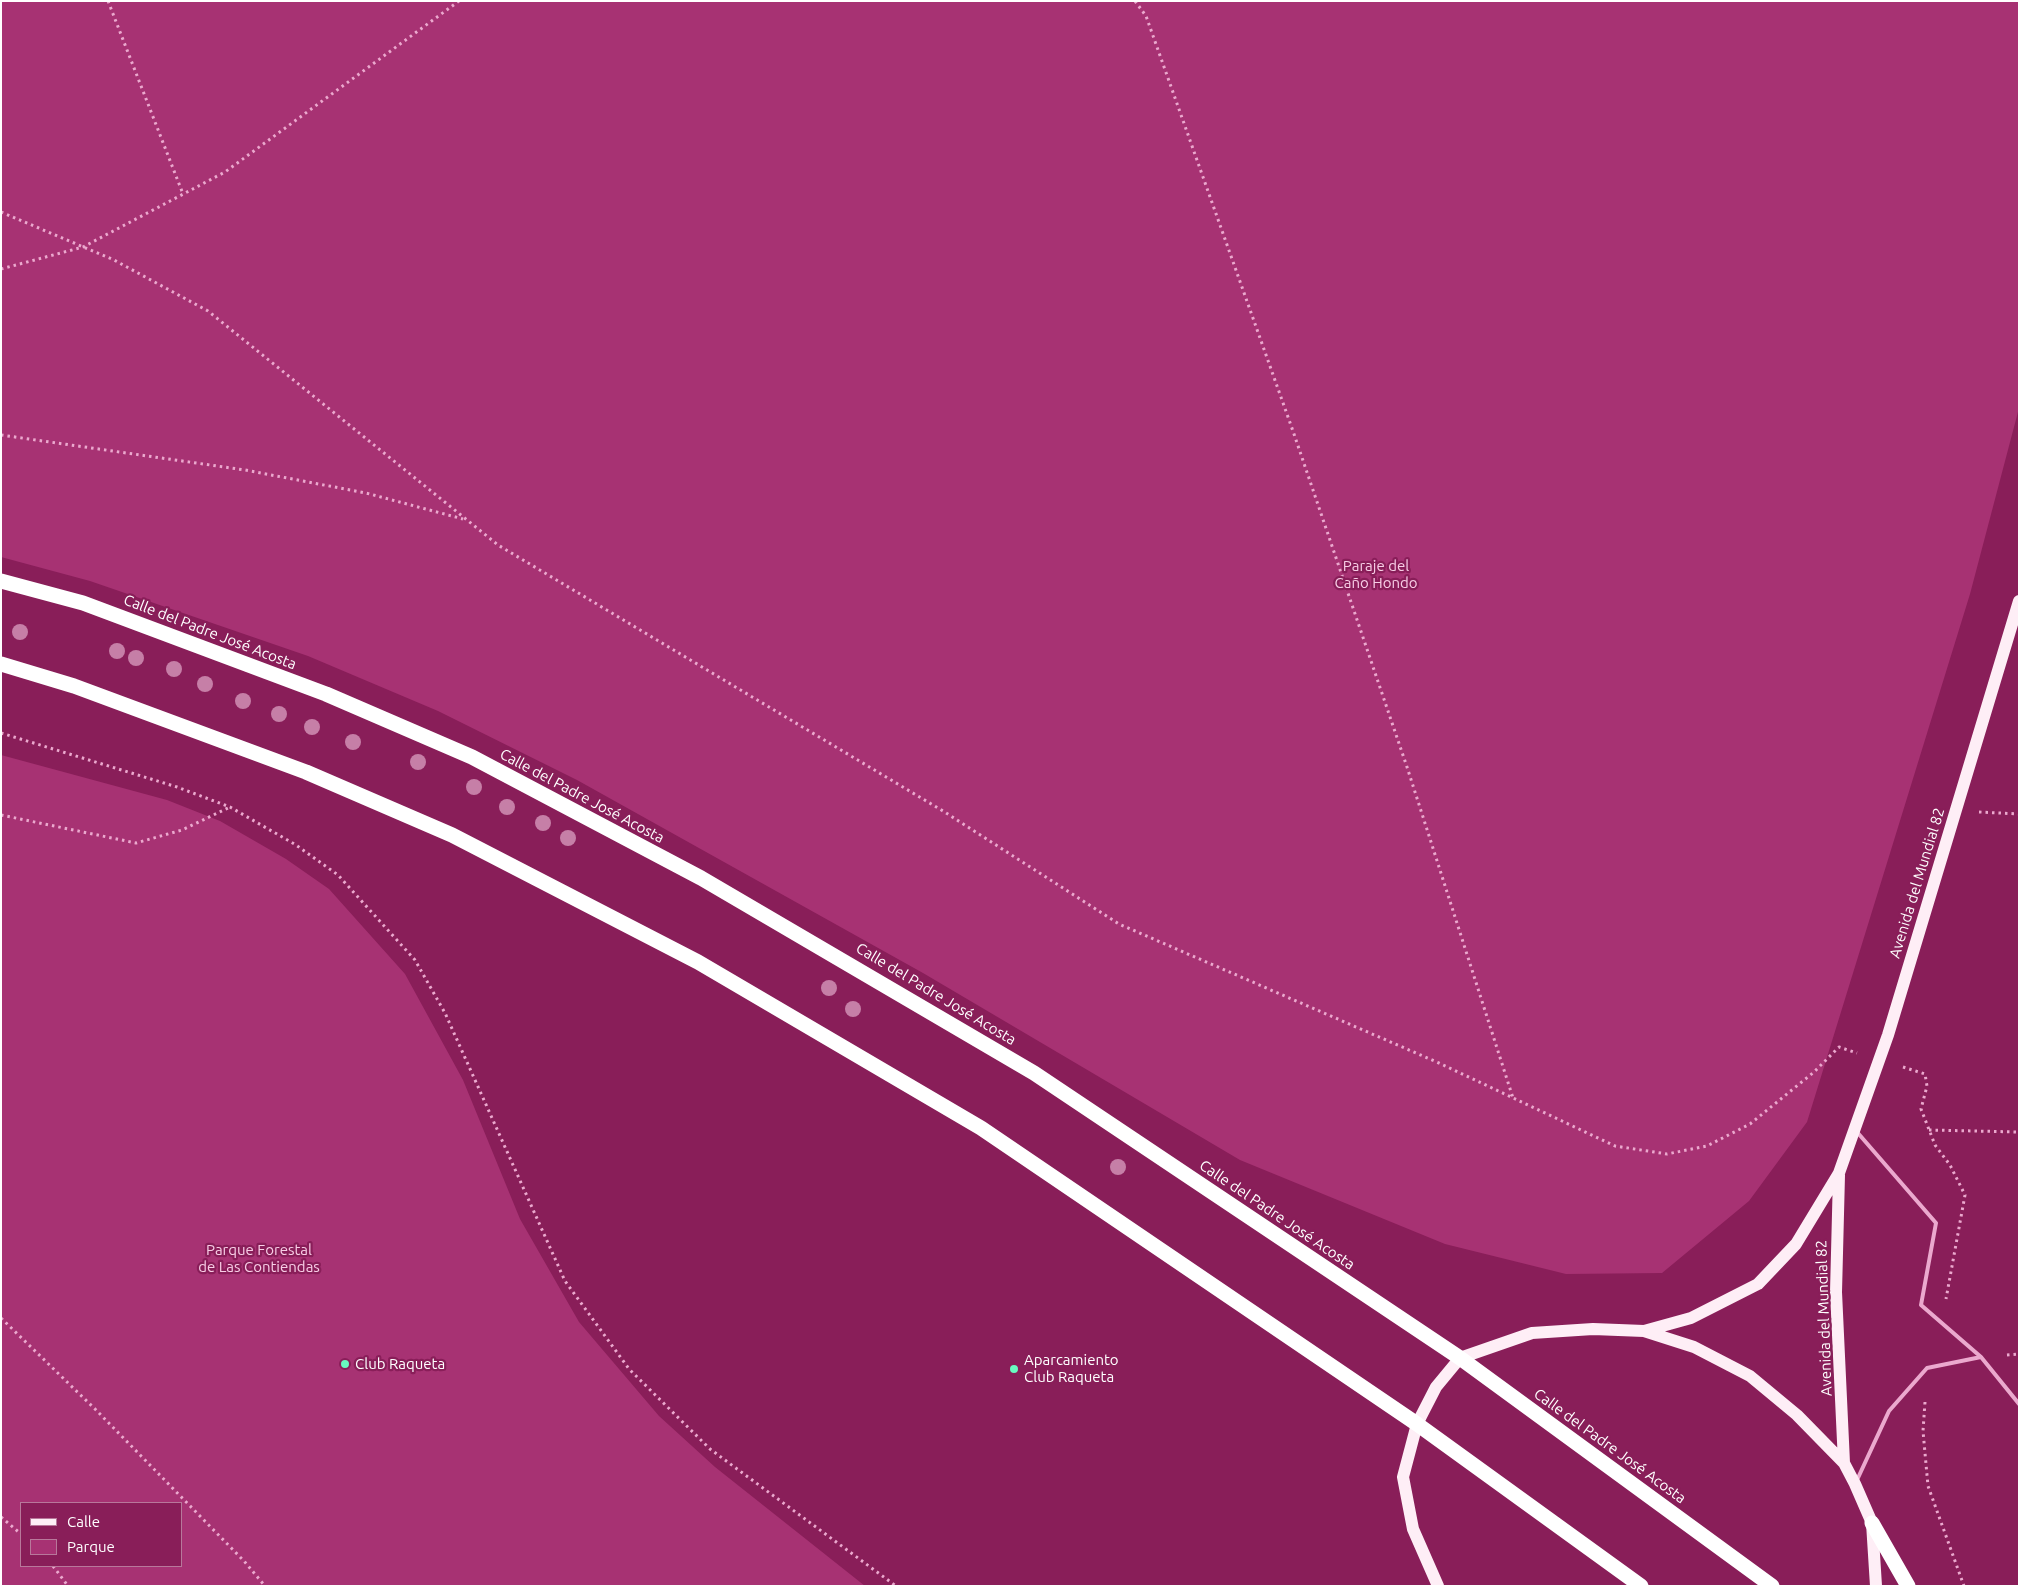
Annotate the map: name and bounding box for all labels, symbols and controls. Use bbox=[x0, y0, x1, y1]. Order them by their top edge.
park label: Paraje del Caño Hondo bbox=[1334, 557, 1418, 592]
street label: Calle del Padre José Acosta bbox=[121, 591, 299, 673]
street label: Calle del Padre José Acosta bbox=[497, 745, 667, 847]
street label: Avenida del Mundial 82 bbox=[1886, 806, 1948, 960]
street label: Calle del Padre José Acosta bbox=[853, 939, 1019, 1049]
street label: Calle del Padre José Acosta bbox=[1196, 1156, 1358, 1274]
street label: Avenida del Mundial 82 bbox=[1812, 1240, 1836, 1396]
park label: Parque Forestal de Las Contiendas bbox=[198, 1241, 320, 1276]
place label: Aparcamiento Club Raqueta bbox=[1024, 1351, 1119, 1386]
place label: Club Raqueta bbox=[355, 1355, 445, 1373]
marker: Club Raqueta bbox=[339, 1358, 351, 1370]
marker: Aparcamiento Club Raqueta bbox=[1008, 1363, 1020, 1375]
street label: Calle del Padre José Acosta bbox=[1530, 1385, 1690, 1507]
legend bbox=[20, 1502, 182, 1567]
text: Calle bbox=[67, 1513, 100, 1530]
text: Parque bbox=[67, 1538, 115, 1555]

